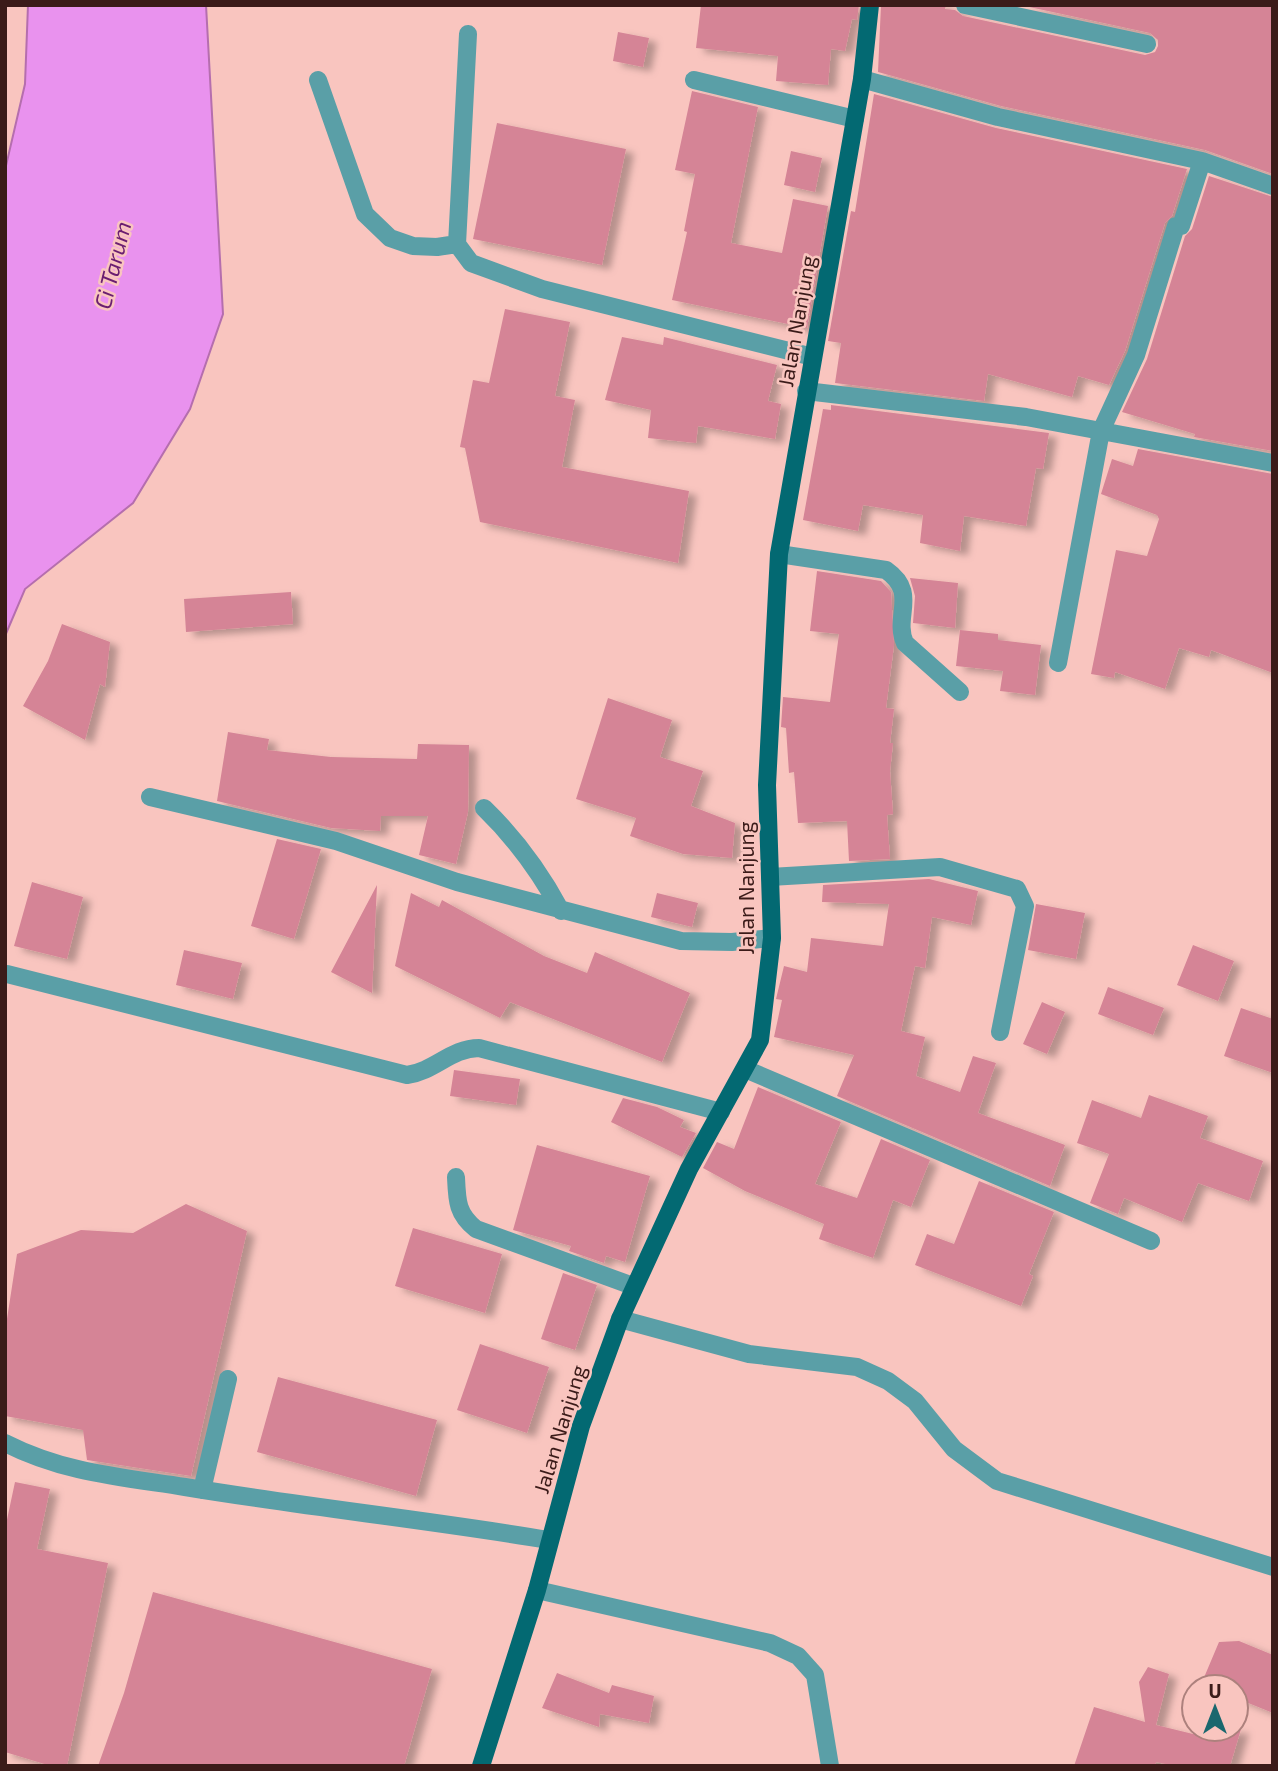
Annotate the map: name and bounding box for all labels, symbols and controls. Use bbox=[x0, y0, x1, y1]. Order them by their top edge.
water label: Ci Tarum bbox=[88, 218, 136, 312]
street label: Jalan Nanjung bbox=[772, 253, 821, 389]
street label: Jalan Nanjung bbox=[733, 821, 759, 955]
street label: Jalan Nanjung bbox=[528, 1361, 591, 1497]
north arrow bbox=[1180, 1673, 1250, 1743]
text: U bbox=[1208, 1679, 1222, 1702]

